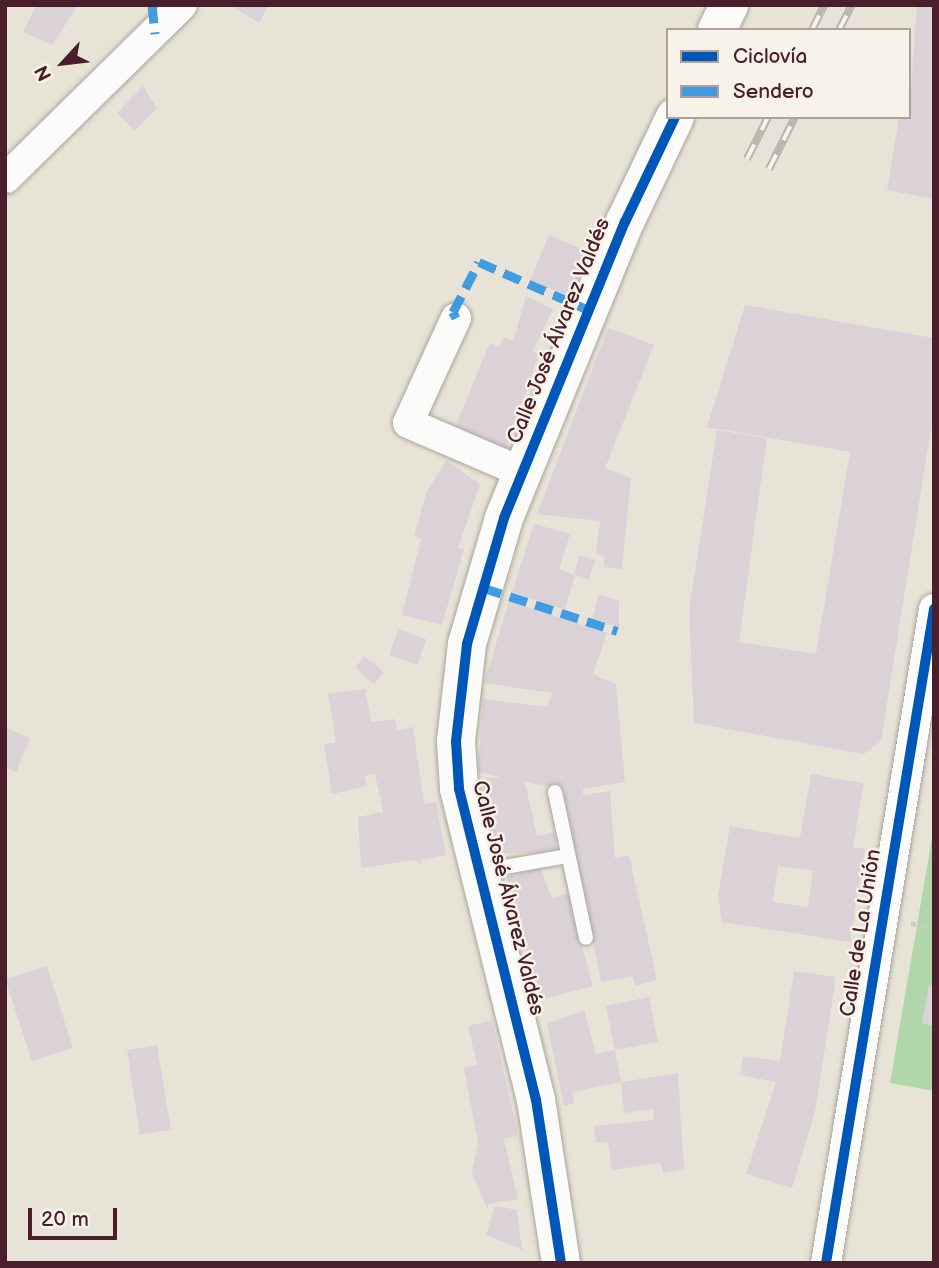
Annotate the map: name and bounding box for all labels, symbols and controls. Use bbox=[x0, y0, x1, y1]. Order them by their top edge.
north arrow bbox=[28, 28, 98, 98]
legend bbox=[666, 28, 911, 119]
text: Ciclovía bbox=[733, 44, 807, 69]
text: N bbox=[30, 61, 57, 84]
text: Sendero bbox=[733, 79, 814, 104]
street label: Calle José Álvarez Valdés bbox=[502, 214, 616, 448]
street label: Calle José Álvarez Valdés bbox=[466, 777, 550, 1019]
street label: Calle de La Unión bbox=[835, 847, 887, 1019]
scale bar bbox=[32, 1194, 121, 1238]
text: 20 m bbox=[41, 1207, 89, 1232]

